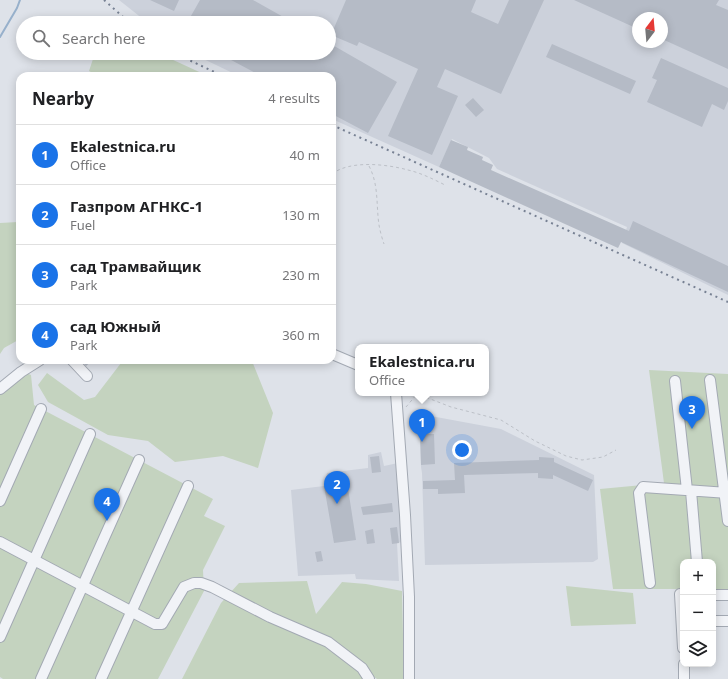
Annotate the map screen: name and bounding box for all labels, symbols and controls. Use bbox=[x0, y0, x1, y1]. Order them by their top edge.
north arrow bbox=[632, 12, 668, 48]
search box bbox=[16, 16, 336, 60]
icon: search bbox=[30, 27, 52, 49]
text: Search here bbox=[62, 28, 145, 48]
text: Nearby bbox=[32, 87, 94, 110]
text: 4 results bbox=[268, 89, 320, 107]
text: Ekalestnica.ru bbox=[70, 136, 176, 156]
text: 1 bbox=[41, 146, 49, 164]
text: 40 m bbox=[290, 146, 320, 164]
text: Office bbox=[70, 156, 106, 174]
text: Газпром АГНКС-1 bbox=[70, 196, 203, 216]
text: 2 bbox=[41, 206, 49, 224]
text: 130 m bbox=[282, 206, 320, 224]
text: Fuel bbox=[70, 216, 95, 234]
text: сад Трамвайщик bbox=[70, 256, 201, 276]
text: 3 bbox=[41, 266, 49, 284]
text: 230 m bbox=[282, 266, 320, 284]
text: Park bbox=[70, 276, 97, 294]
text: сад Южный bbox=[70, 316, 161, 336]
text: 4 bbox=[41, 326, 49, 344]
text: 360 m bbox=[282, 326, 320, 344]
text: Park bbox=[70, 336, 97, 354]
popup bbox=[355, 344, 489, 396]
text: Ekalestnica.ru bbox=[369, 351, 475, 371]
text: Office bbox=[369, 371, 405, 389]
pin: 3 bbox=[679, 396, 705, 429]
pin: 1 bbox=[409, 409, 435, 442]
your location bbox=[452, 440, 472, 460]
pin: 2 bbox=[324, 471, 350, 504]
pin: 4 bbox=[94, 488, 120, 521]
map controls bbox=[680, 559, 716, 667]
button: + bbox=[680, 559, 716, 595]
button: − bbox=[680, 595, 716, 631]
button: layers bbox=[680, 631, 716, 667]

